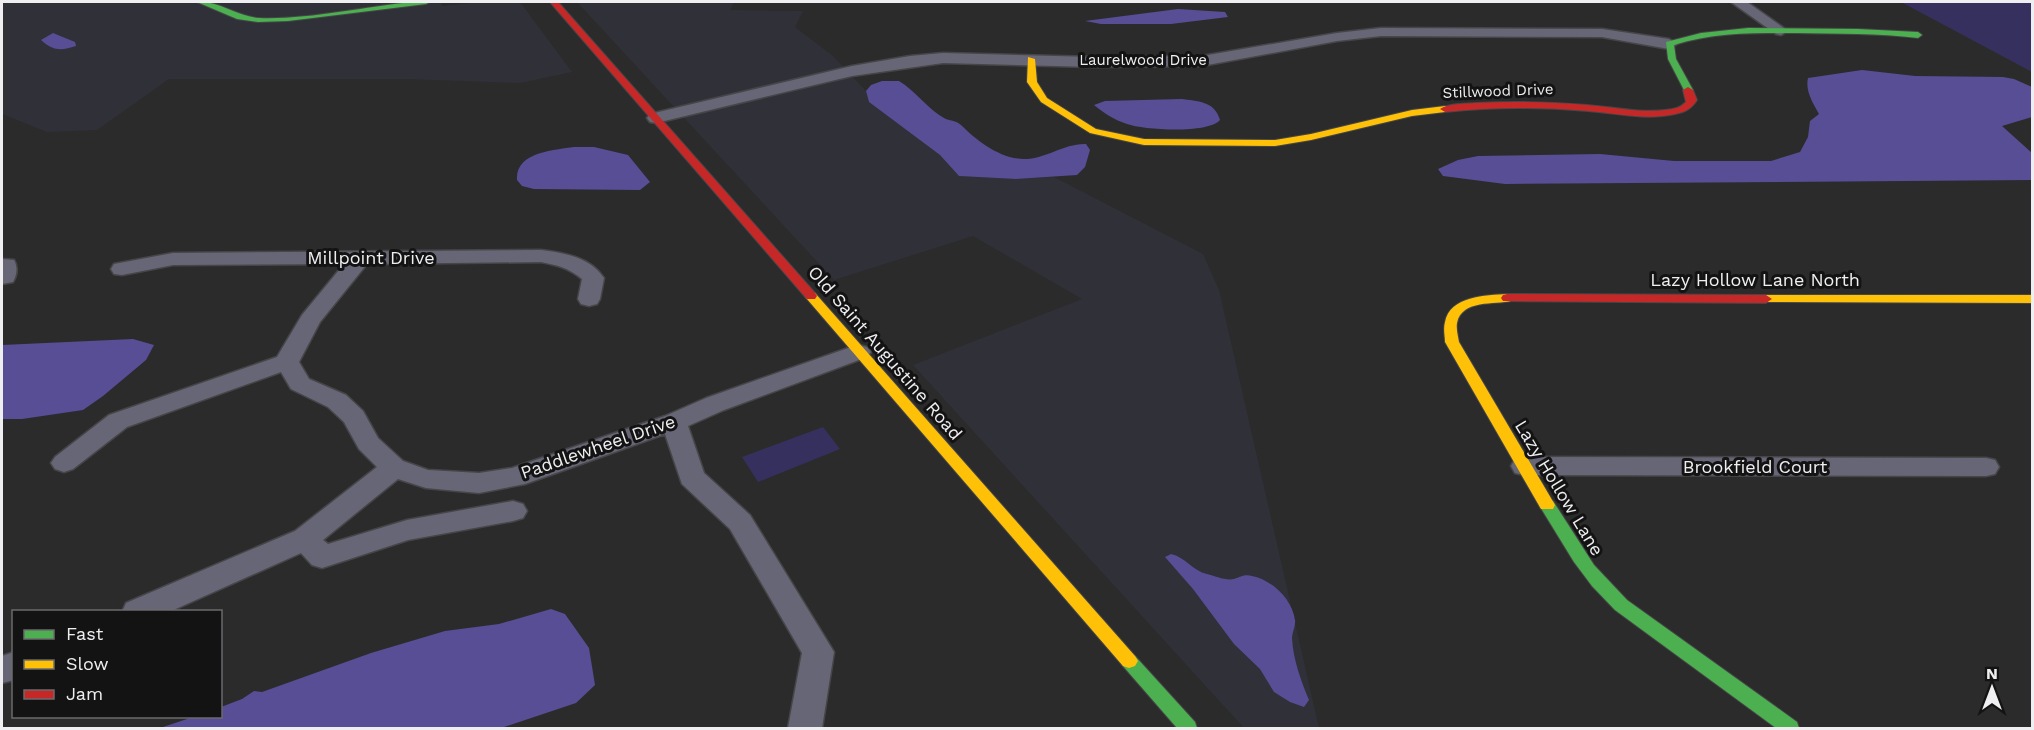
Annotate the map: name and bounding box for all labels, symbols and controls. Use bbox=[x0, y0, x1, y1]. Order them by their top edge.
street label: Laurelwood Drive bbox=[1079, 51, 1207, 69]
street label: Stillwood Drive bbox=[1442, 80, 1554, 102]
street label: Millpoint Drive bbox=[307, 247, 435, 268]
street label: Old Saint Augustine Road bbox=[804, 261, 967, 444]
street label: Lazy Hollow Lane North bbox=[1650, 269, 1860, 290]
street label: Paddlewheel Drive bbox=[518, 410, 678, 483]
street label: Lazy Hollow Lane bbox=[1511, 416, 1608, 559]
street label: Brookfield Court bbox=[1683, 456, 1828, 477]
legend bbox=[12, 610, 222, 718]
text: Fast bbox=[66, 623, 104, 644]
text: Slow bbox=[66, 653, 109, 674]
north arrow bbox=[1962, 658, 2022, 718]
text: N bbox=[1986, 664, 1998, 683]
text: Jam bbox=[66, 683, 103, 704]

